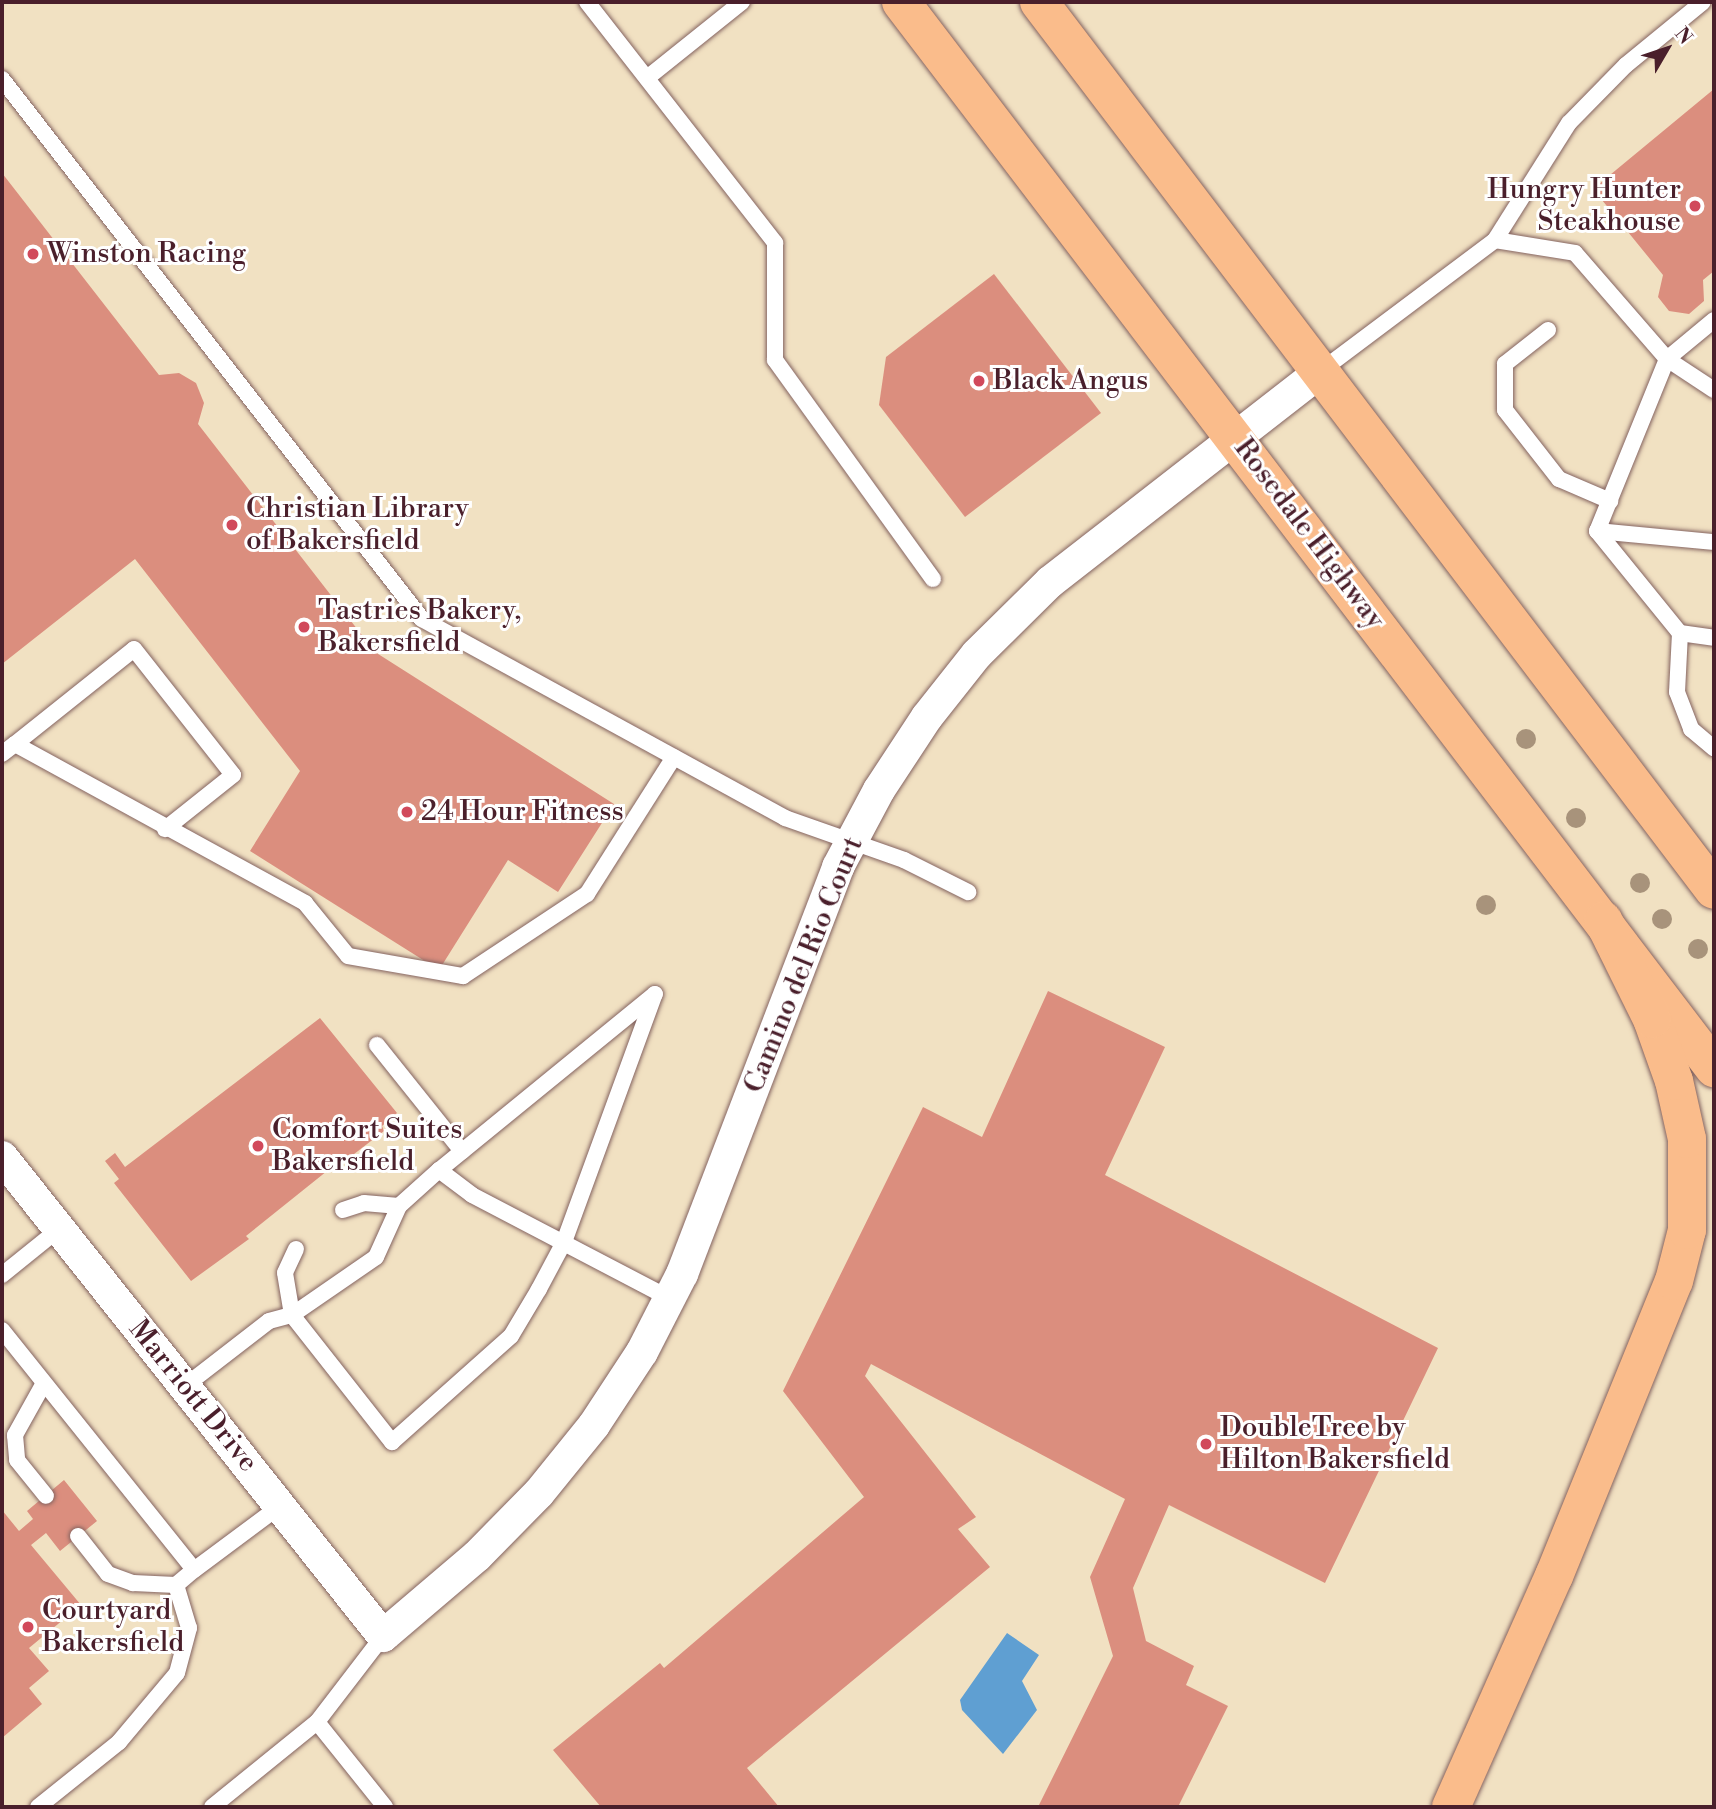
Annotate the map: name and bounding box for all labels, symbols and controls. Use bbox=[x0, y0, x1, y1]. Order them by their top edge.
north arrow bbox=[1632, 14, 1702, 84]
text: N bbox=[1669, 22, 1697, 49]
place label: Hungry Hunter Steakhouse bbox=[1487, 173, 1681, 239]
marker: Hungry Hunter Steakhouse bbox=[1687, 198, 1703, 214]
place label: Winston Racing bbox=[47, 237, 246, 271]
marker: Winston Racing bbox=[25, 246, 41, 262]
place label: Black Angus bbox=[993, 364, 1148, 398]
marker: Black Angus bbox=[971, 373, 987, 389]
street label: Rosedale Highway bbox=[1227, 432, 1391, 636]
place label: Christian Library of Bakersfield bbox=[246, 492, 469, 558]
marker: Christian Library of Bakersfield bbox=[224, 517, 240, 533]
place label: Tastries Bakery, Bakersfield bbox=[318, 594, 521, 660]
marker: Tastries Bakery, Bakersfield bbox=[296, 619, 312, 635]
place label: 24 Hour Fitness bbox=[421, 795, 624, 829]
marker: 24 Hour Fitness bbox=[399, 804, 415, 820]
street label: Camino del Rio Court bbox=[737, 832, 871, 1098]
place label: Comfort Suites Bakersfield bbox=[272, 1113, 462, 1179]
marker: Comfort Suites Bakersfield bbox=[250, 1138, 266, 1154]
street label: Marriott Drive bbox=[121, 1313, 265, 1479]
place label: DoubleTree by Hilton Bakersfield bbox=[1220, 1411, 1450, 1477]
marker: DoubleTree by Hilton Bakersfield bbox=[1198, 1436, 1214, 1452]
place label: Courtyard Bakersfield bbox=[42, 1594, 184, 1660]
marker: Courtyard Bakersfield bbox=[20, 1619, 36, 1635]

